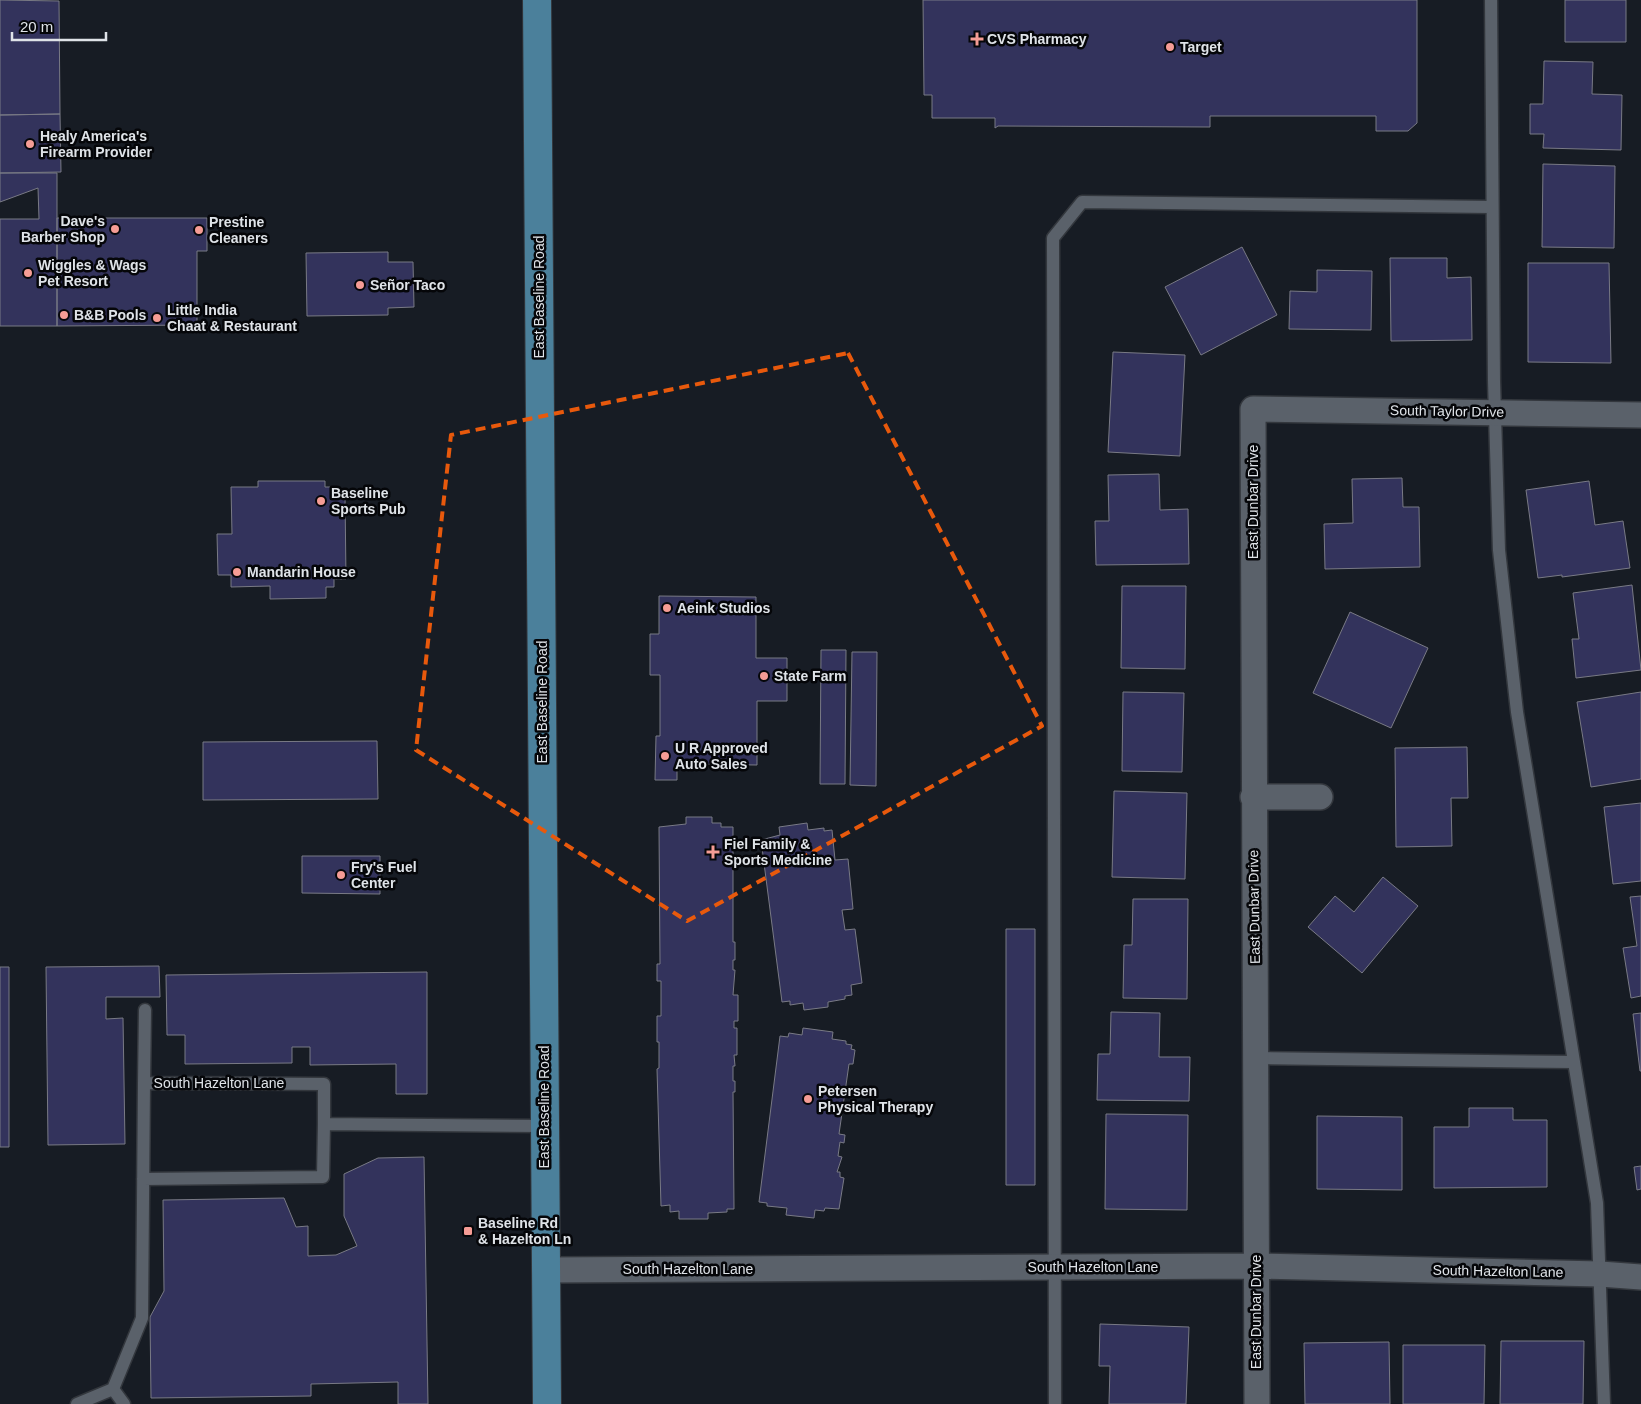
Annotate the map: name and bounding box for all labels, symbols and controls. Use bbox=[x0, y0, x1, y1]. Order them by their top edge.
scale bar bbox=[12, 10, 106, 42]
text: 20 m bbox=[20, 18, 53, 35]
place label: CVS Pharmacy bbox=[987, 31, 1087, 47]
marker: CVS Pharmacy bbox=[971, 33, 983, 45]
place label: Target bbox=[1180, 39, 1222, 55]
marker: Target bbox=[1164, 41, 1176, 53]
place label: Healy America's Firearm Provider bbox=[40, 128, 153, 160]
marker: Healy America's Firearm Provider bbox=[24, 138, 36, 150]
place label: Dave's Barber Shop bbox=[21, 213, 105, 245]
place label: Prestine Cleaners bbox=[209, 214, 268, 246]
marker: Dave's Barber Shop bbox=[109, 223, 121, 235]
marker: Prestine Cleaners bbox=[193, 224, 205, 236]
street label: East Baseline Road bbox=[531, 236, 547, 358]
place label: Wiggles & Wags Pet Resort bbox=[38, 257, 146, 289]
marker: Wiggles & Wags Pet Resort bbox=[22, 267, 34, 279]
place label: Señor Taco bbox=[370, 277, 445, 293]
marker: Señor Taco bbox=[354, 279, 366, 291]
place label: Little India Chaat & Restaurant bbox=[167, 302, 297, 334]
place label: B&B Pools bbox=[74, 307, 147, 323]
marker: B&B Pools bbox=[58, 309, 70, 321]
marker: Little India Chaat & Restaurant bbox=[151, 312, 163, 324]
street label: South Taylor Drive bbox=[1390, 402, 1504, 420]
street label: East Dunbar Drive bbox=[1245, 445, 1261, 559]
place label: Baseline Sports Pub bbox=[331, 485, 406, 517]
marker: Baseline Sports Pub bbox=[315, 495, 327, 507]
place label: Mandarin House bbox=[247, 564, 356, 580]
marker: Mandarin House bbox=[231, 566, 243, 578]
place label: Aeink Studios bbox=[677, 600, 771, 616]
marker: Aeink Studios bbox=[661, 602, 673, 614]
street label: East Baseline Road bbox=[534, 641, 550, 763]
place label: State Farm bbox=[774, 668, 846, 684]
marker: State Farm bbox=[758, 670, 770, 682]
place label: U R Approved Auto Sales bbox=[675, 740, 768, 772]
marker: U R Approved Auto Sales bbox=[659, 750, 671, 762]
place label: Fiel Family & Sports Medicine bbox=[724, 836, 832, 868]
marker: Fiel Family & Sports Medicine bbox=[706, 845, 720, 859]
street label: East Dunbar Drive bbox=[1245, 849, 1263, 964]
place label: Fry's Fuel Center bbox=[351, 859, 417, 891]
marker: Fry's Fuel Center bbox=[335, 869, 347, 881]
street label: East Baseline Road bbox=[536, 1046, 552, 1168]
street label: South Hazelton Lane bbox=[154, 1075, 285, 1091]
place label: Petersen Physical Therapy bbox=[818, 1083, 933, 1115]
marker: Petersen Physical Therapy bbox=[802, 1093, 814, 1105]
place label: Baseline Rd & Hazelton Ln bbox=[478, 1215, 571, 1247]
marker: Baseline Rd & Hazelton Ln bbox=[462, 1225, 474, 1237]
street label: East Dunbar Drive bbox=[1248, 1255, 1264, 1369]
street label: South Hazelton Lane bbox=[1028, 1259, 1159, 1275]
street label: South Hazelton Lane bbox=[623, 1261, 754, 1277]
street label: South Hazelton Lane bbox=[1432, 1262, 1564, 1280]

